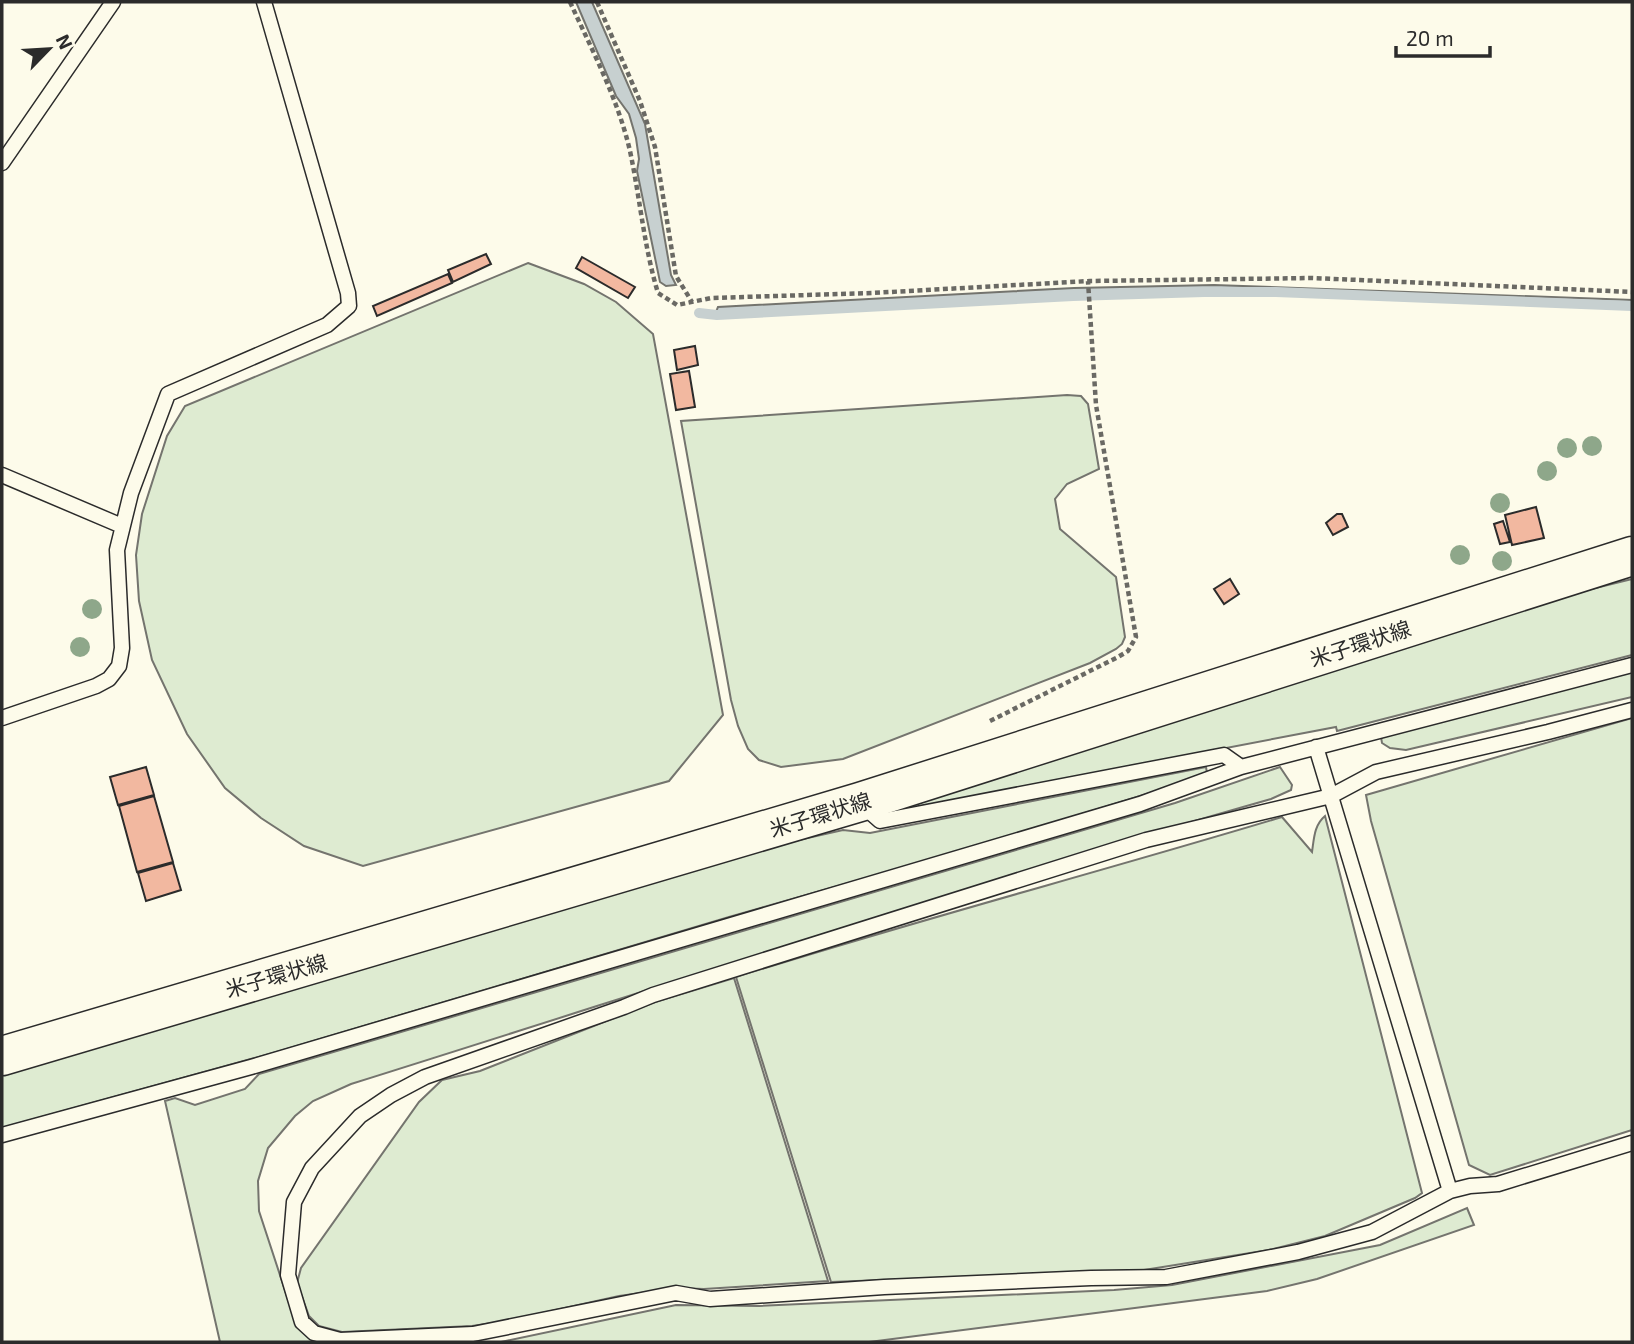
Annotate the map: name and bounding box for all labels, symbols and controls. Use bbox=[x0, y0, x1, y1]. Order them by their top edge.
north arrow bbox=[14, 14, 84, 84]
scale bar bbox=[1396, 14, 1490, 58]
text: 20 m bbox=[1406, 25, 1454, 50]
text: N bbox=[52, 31, 78, 53]
street label: 米子環状線 bbox=[1306, 615, 1414, 671]
street label: 米子環状線 bbox=[766, 787, 874, 841]
street label: 米子環状線 bbox=[222, 949, 330, 1001]

